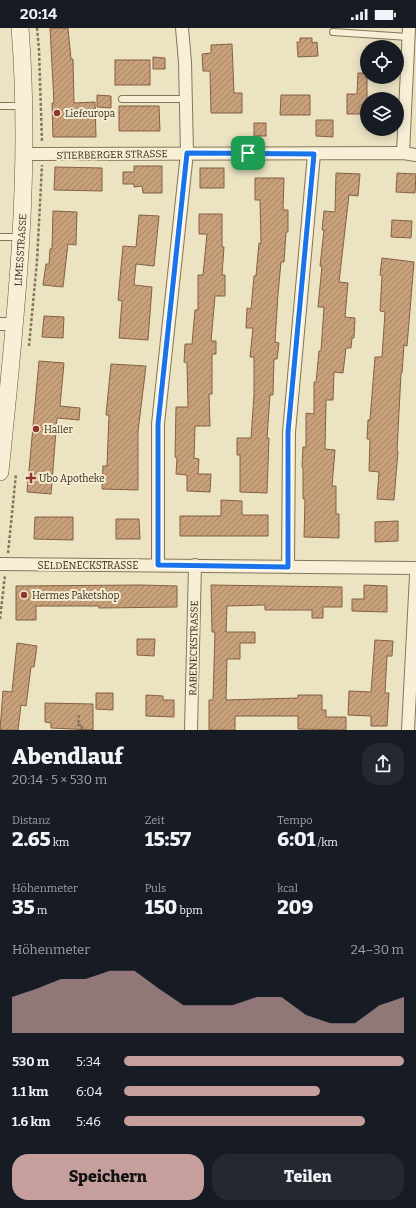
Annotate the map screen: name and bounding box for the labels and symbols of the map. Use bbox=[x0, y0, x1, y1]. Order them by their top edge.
marker: Liefeuropa bbox=[52, 108, 62, 118]
place label: Liefeuropa bbox=[65, 108, 116, 120]
pin bbox=[231, 136, 265, 170]
street label: STIERBERGER STRASSE bbox=[56, 148, 168, 162]
street label: LIMESSTRASSE bbox=[12, 213, 30, 287]
marker: Haller bbox=[31, 424, 41, 434]
place label: Haller bbox=[44, 424, 73, 436]
marker: Ubo Apotheke bbox=[26, 473, 36, 483]
place label: Ubo Apotheke bbox=[39, 473, 105, 485]
street label: SELDENECKSTRASSE bbox=[38, 560, 138, 572]
marker: Hermes Paketshop bbox=[19, 590, 29, 600]
place label: Hermes Paketshop bbox=[32, 590, 120, 602]
street label: RABENECKSTRASSE bbox=[187, 600, 201, 696]

